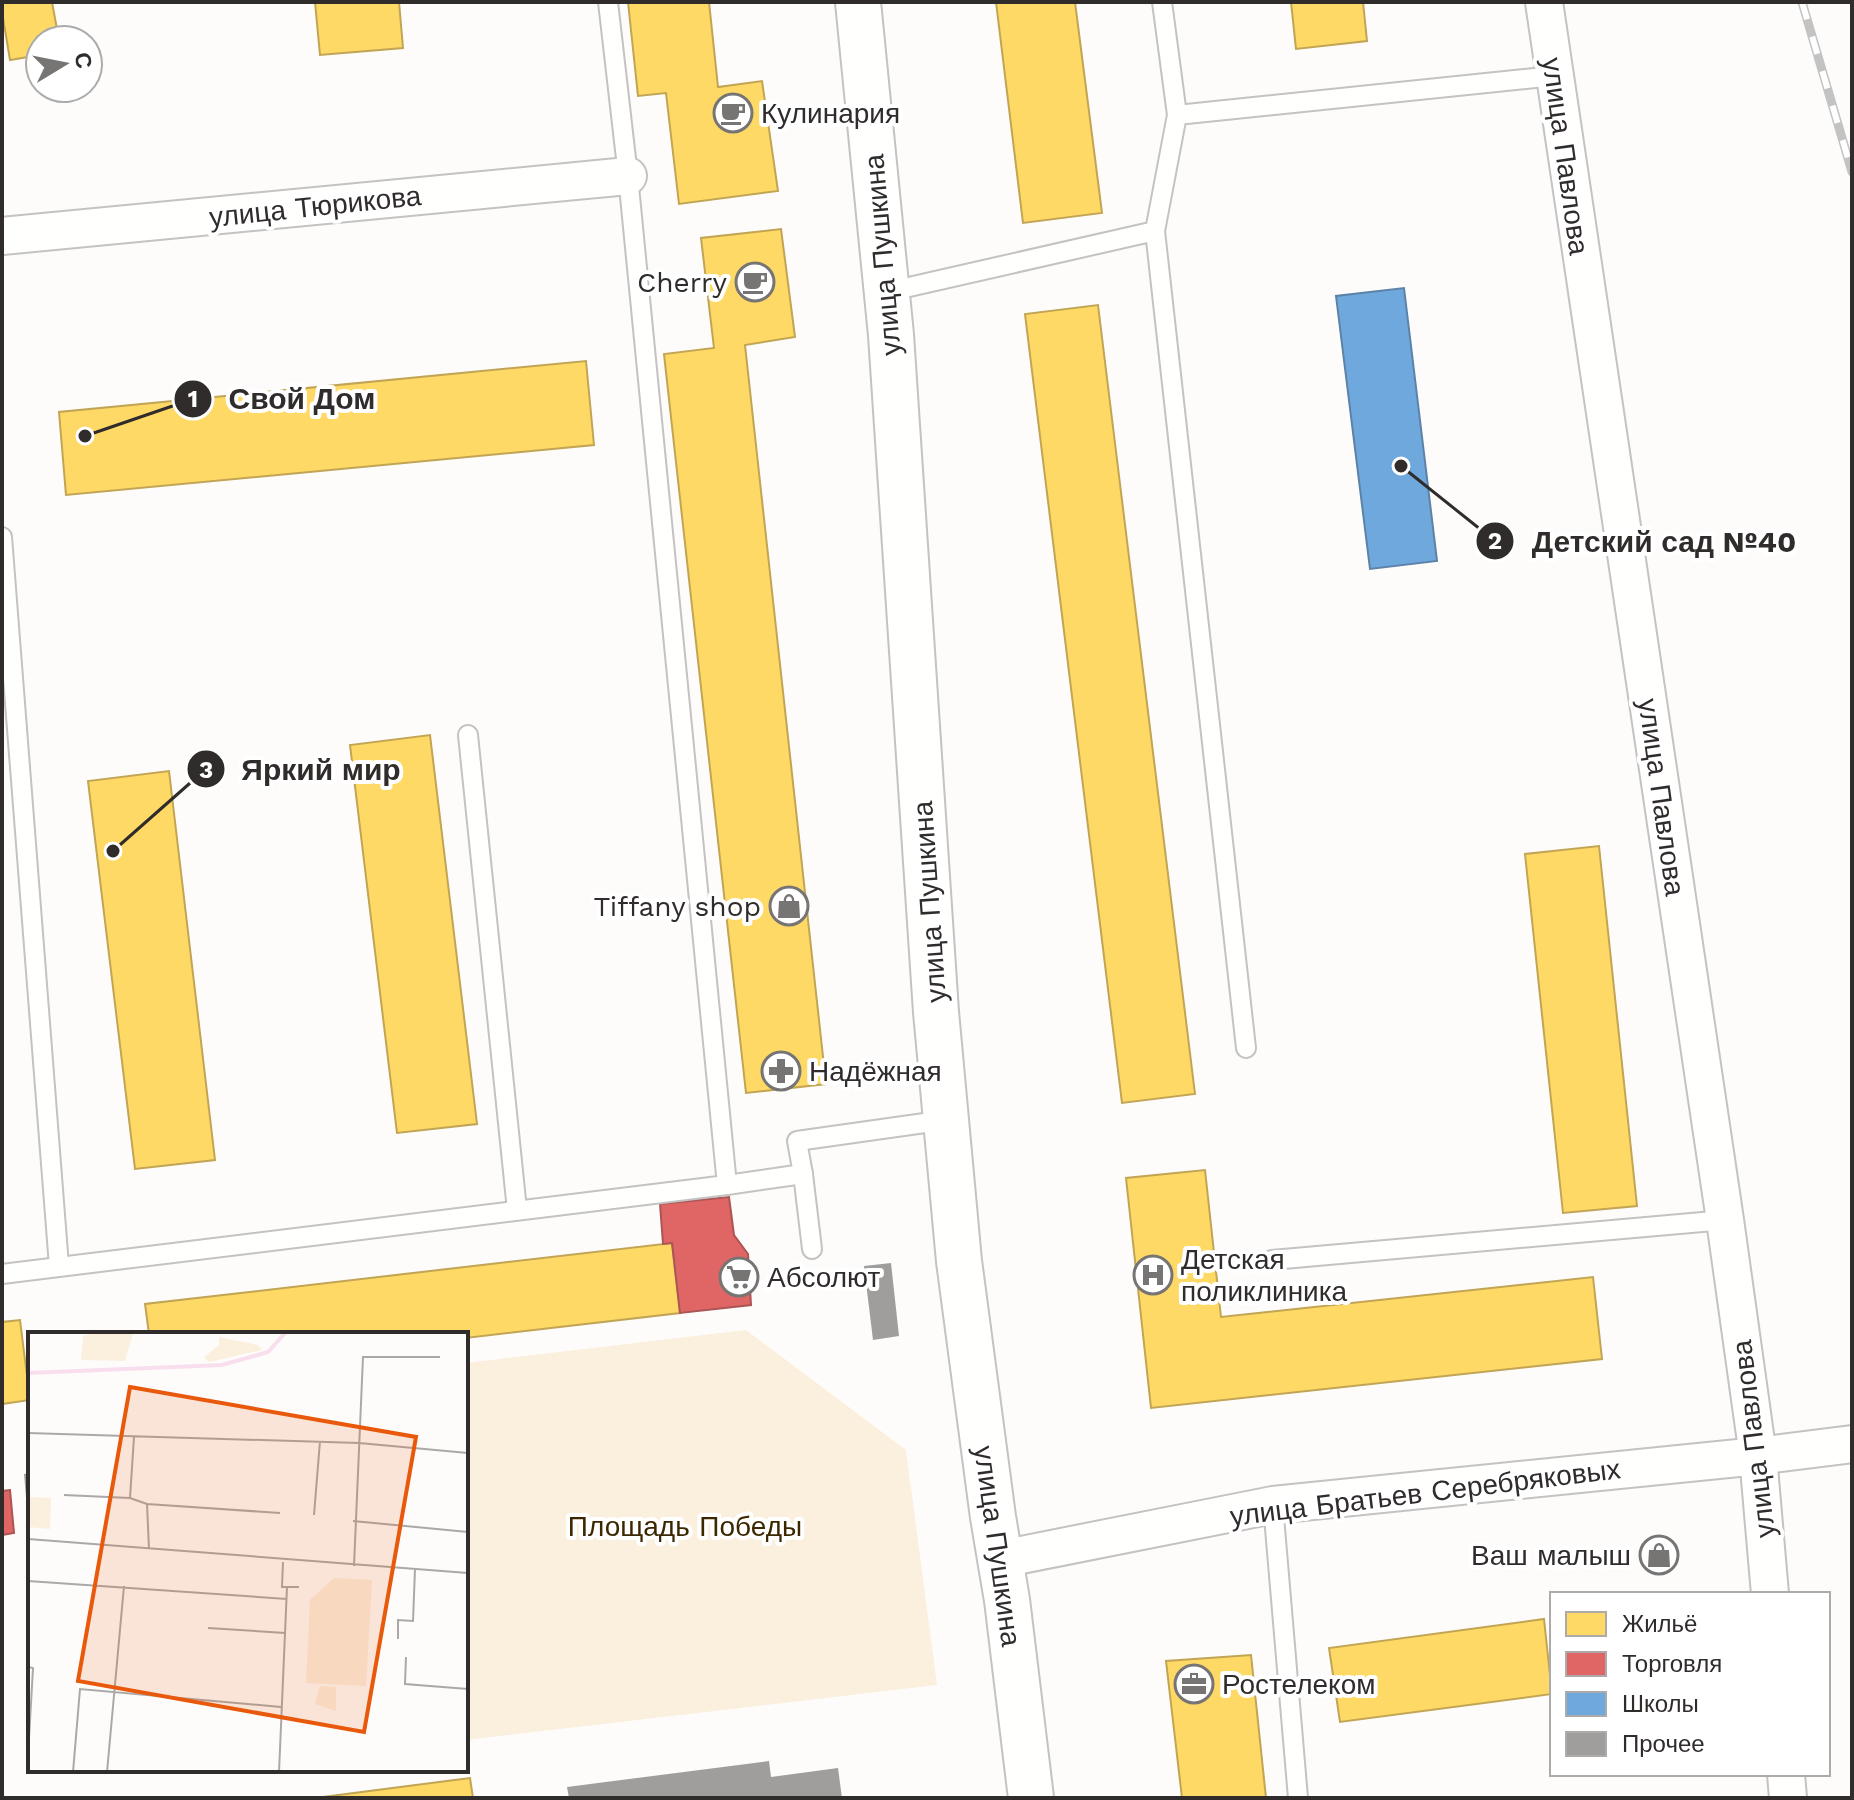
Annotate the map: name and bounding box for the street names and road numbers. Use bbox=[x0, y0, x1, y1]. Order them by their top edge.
street label: улица Павлова bbox=[1535, 55, 1596, 257]
street label: улица Пушкина bbox=[857, 152, 908, 357]
street label: улица Тюрикова bbox=[207, 179, 423, 234]
street label: улица Павлова bbox=[1631, 696, 1692, 898]
street label: улица Пушкина bbox=[906, 800, 953, 1004]
street label: улица Павлова bbox=[1725, 1338, 1782, 1540]
street label: улица Пушкина bbox=[967, 1444, 1028, 1649]
street label: улица Братьев Серебряковых bbox=[1228, 1452, 1622, 1533]

